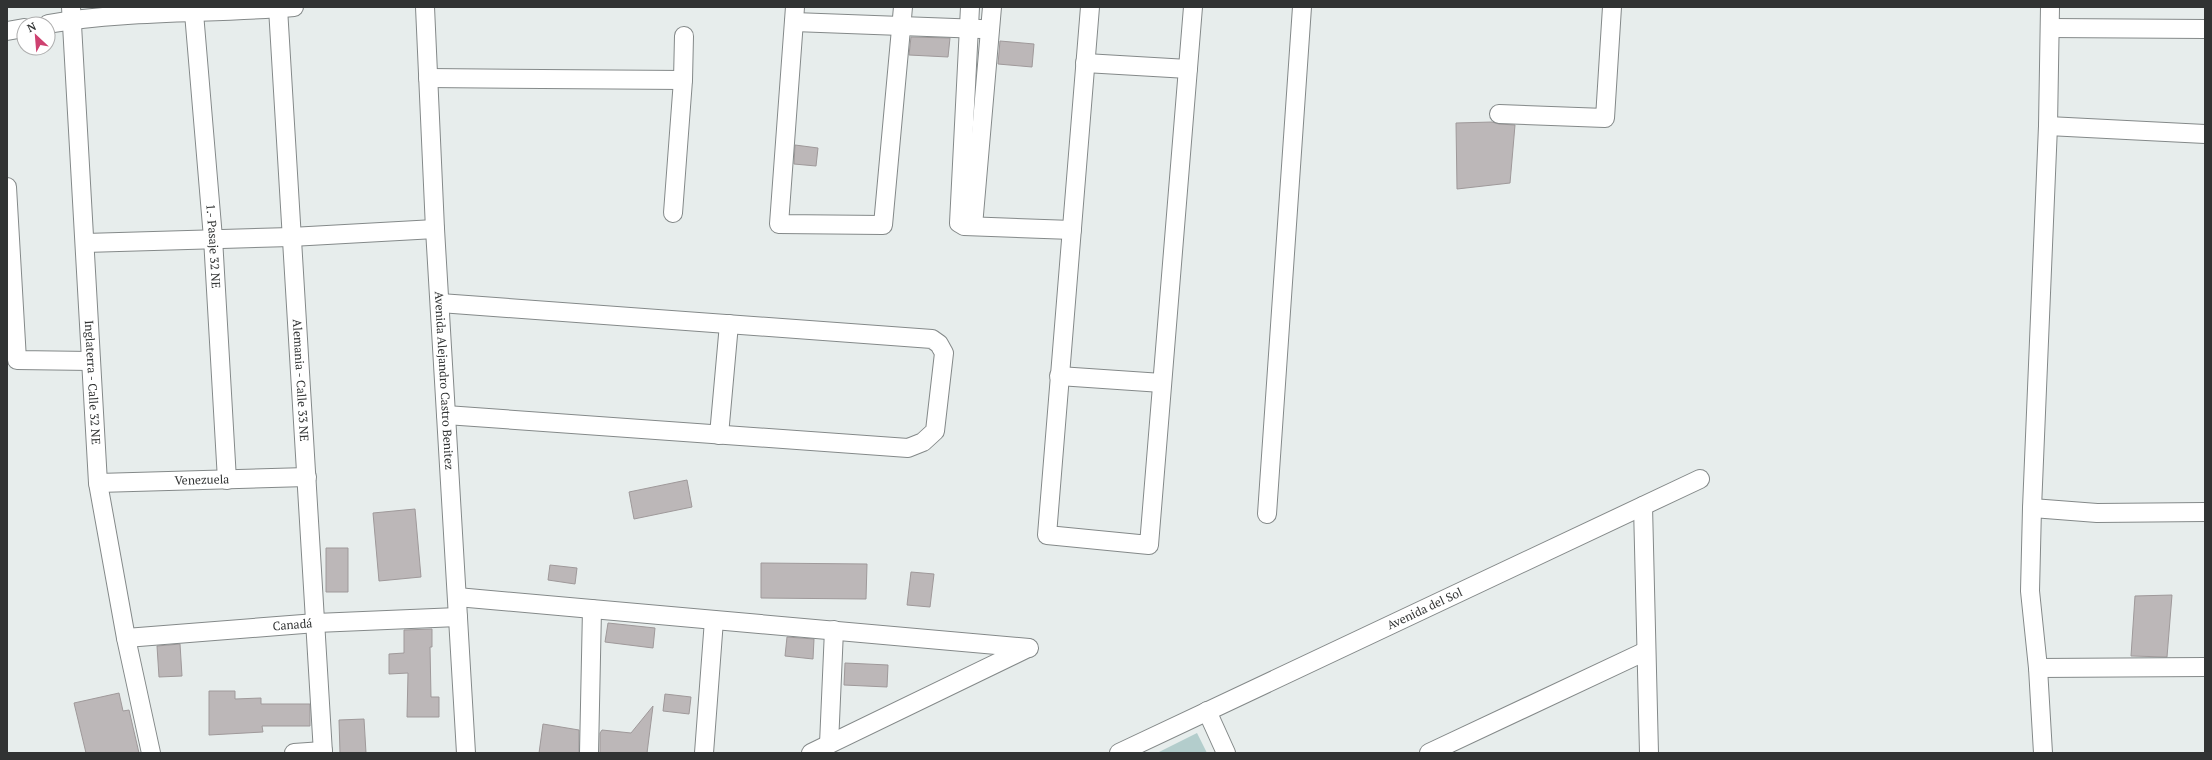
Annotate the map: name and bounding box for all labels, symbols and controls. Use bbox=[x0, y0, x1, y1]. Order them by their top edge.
north arrow bbox=[16, 16, 56, 56]
text: N bbox=[25, 19, 39, 35]
street label: 1.- Pasaje 32 NE bbox=[203, 203, 224, 289]
street label: Avenida Alejandro Castro Benitez bbox=[432, 291, 457, 470]
street label: Alemania - Calle 33 NE bbox=[290, 319, 312, 442]
street label: Inglaterra - Calle 32 NE bbox=[82, 320, 104, 445]
street label: Venezuela bbox=[174, 471, 229, 488]
street label: Avenida del Sol bbox=[1384, 584, 1465, 633]
street label: Canadá bbox=[272, 615, 313, 633]

